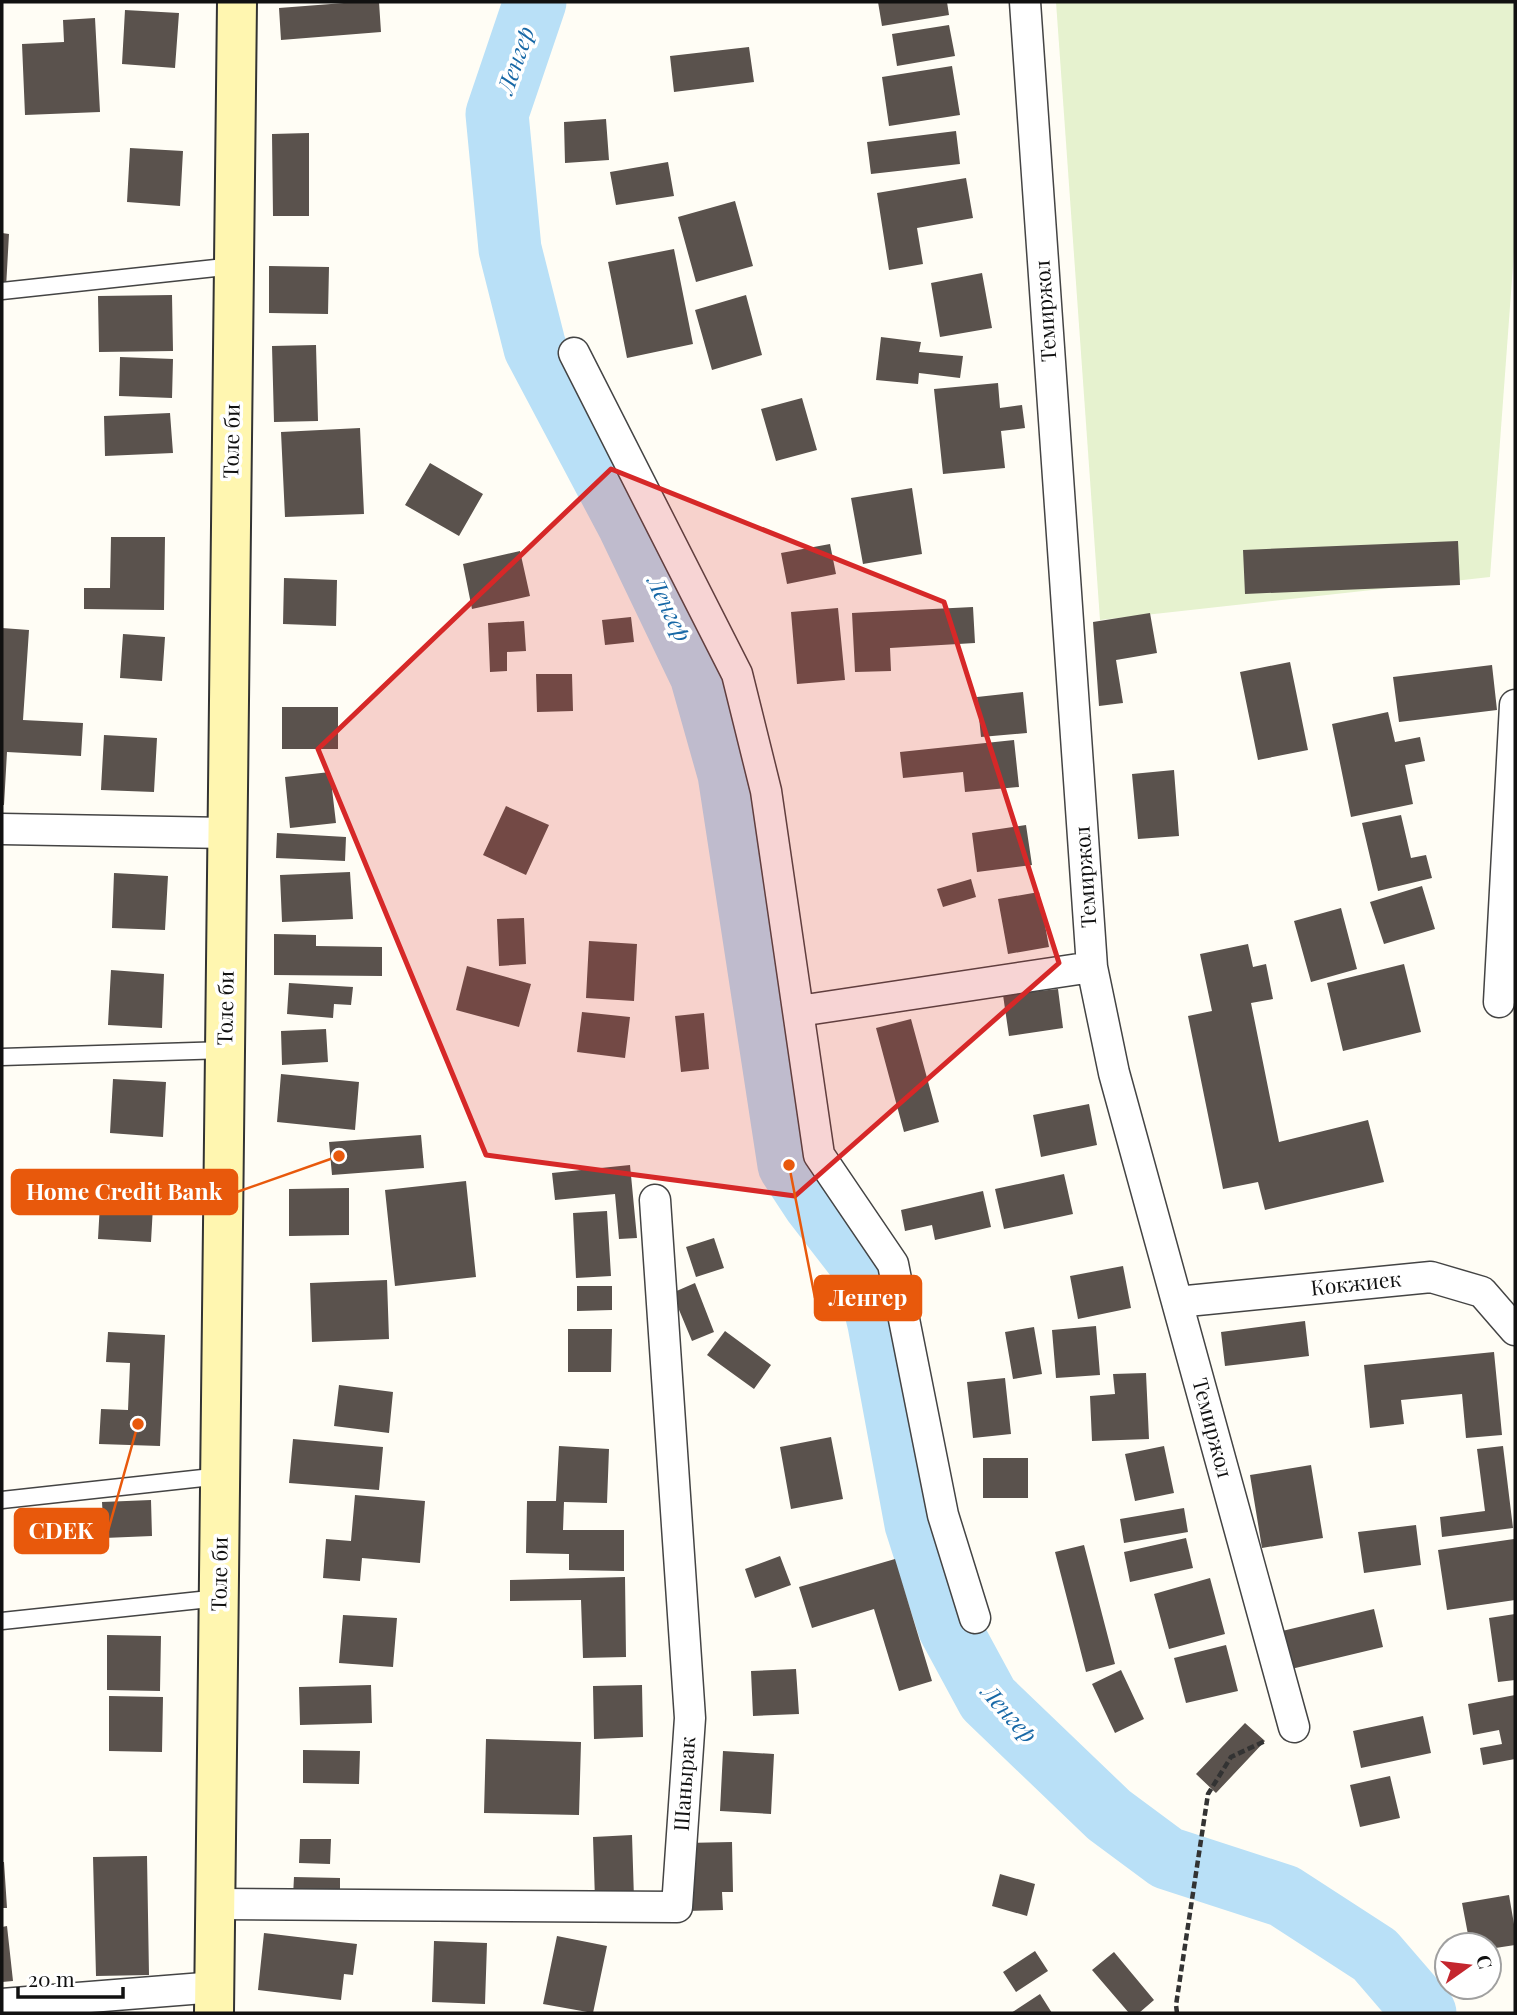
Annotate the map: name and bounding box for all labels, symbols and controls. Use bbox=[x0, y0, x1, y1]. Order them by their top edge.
water label: Ленгер bbox=[488, 22, 540, 99]
street label: Темиржол bbox=[1026, 259, 1062, 363]
street label: Толе би bbox=[215, 403, 245, 479]
water label: Ленгер bbox=[640, 569, 699, 646]
street label: Темиржол bbox=[1066, 825, 1102, 929]
street label: Толе би bbox=[209, 970, 239, 1046]
callout: Home Credit Bank bbox=[12, 1170, 237, 1214]
text: Home Credit Bank bbox=[26, 1175, 223, 1206]
street label: Кокжиек bbox=[1309, 1263, 1402, 1301]
callout: Ленгер bbox=[815, 1276, 921, 1320]
text: Ленгер bbox=[828, 1281, 907, 1312]
street label: Темиржол bbox=[1187, 1375, 1241, 1481]
callout: CDEK bbox=[15, 1509, 108, 1553]
text: CDEK bbox=[29, 1514, 94, 1545]
street label: Толе би bbox=[203, 1536, 233, 1612]
water label: Ленгер bbox=[974, 1675, 1045, 1749]
street label: Шанырак bbox=[666, 1736, 700, 1832]
north arrow bbox=[1433, 1931, 1503, 2001]
text: С bbox=[1471, 1952, 1500, 1971]
scale bar bbox=[18, 1955, 122, 1999]
text: 20 m bbox=[28, 1964, 75, 1992]

